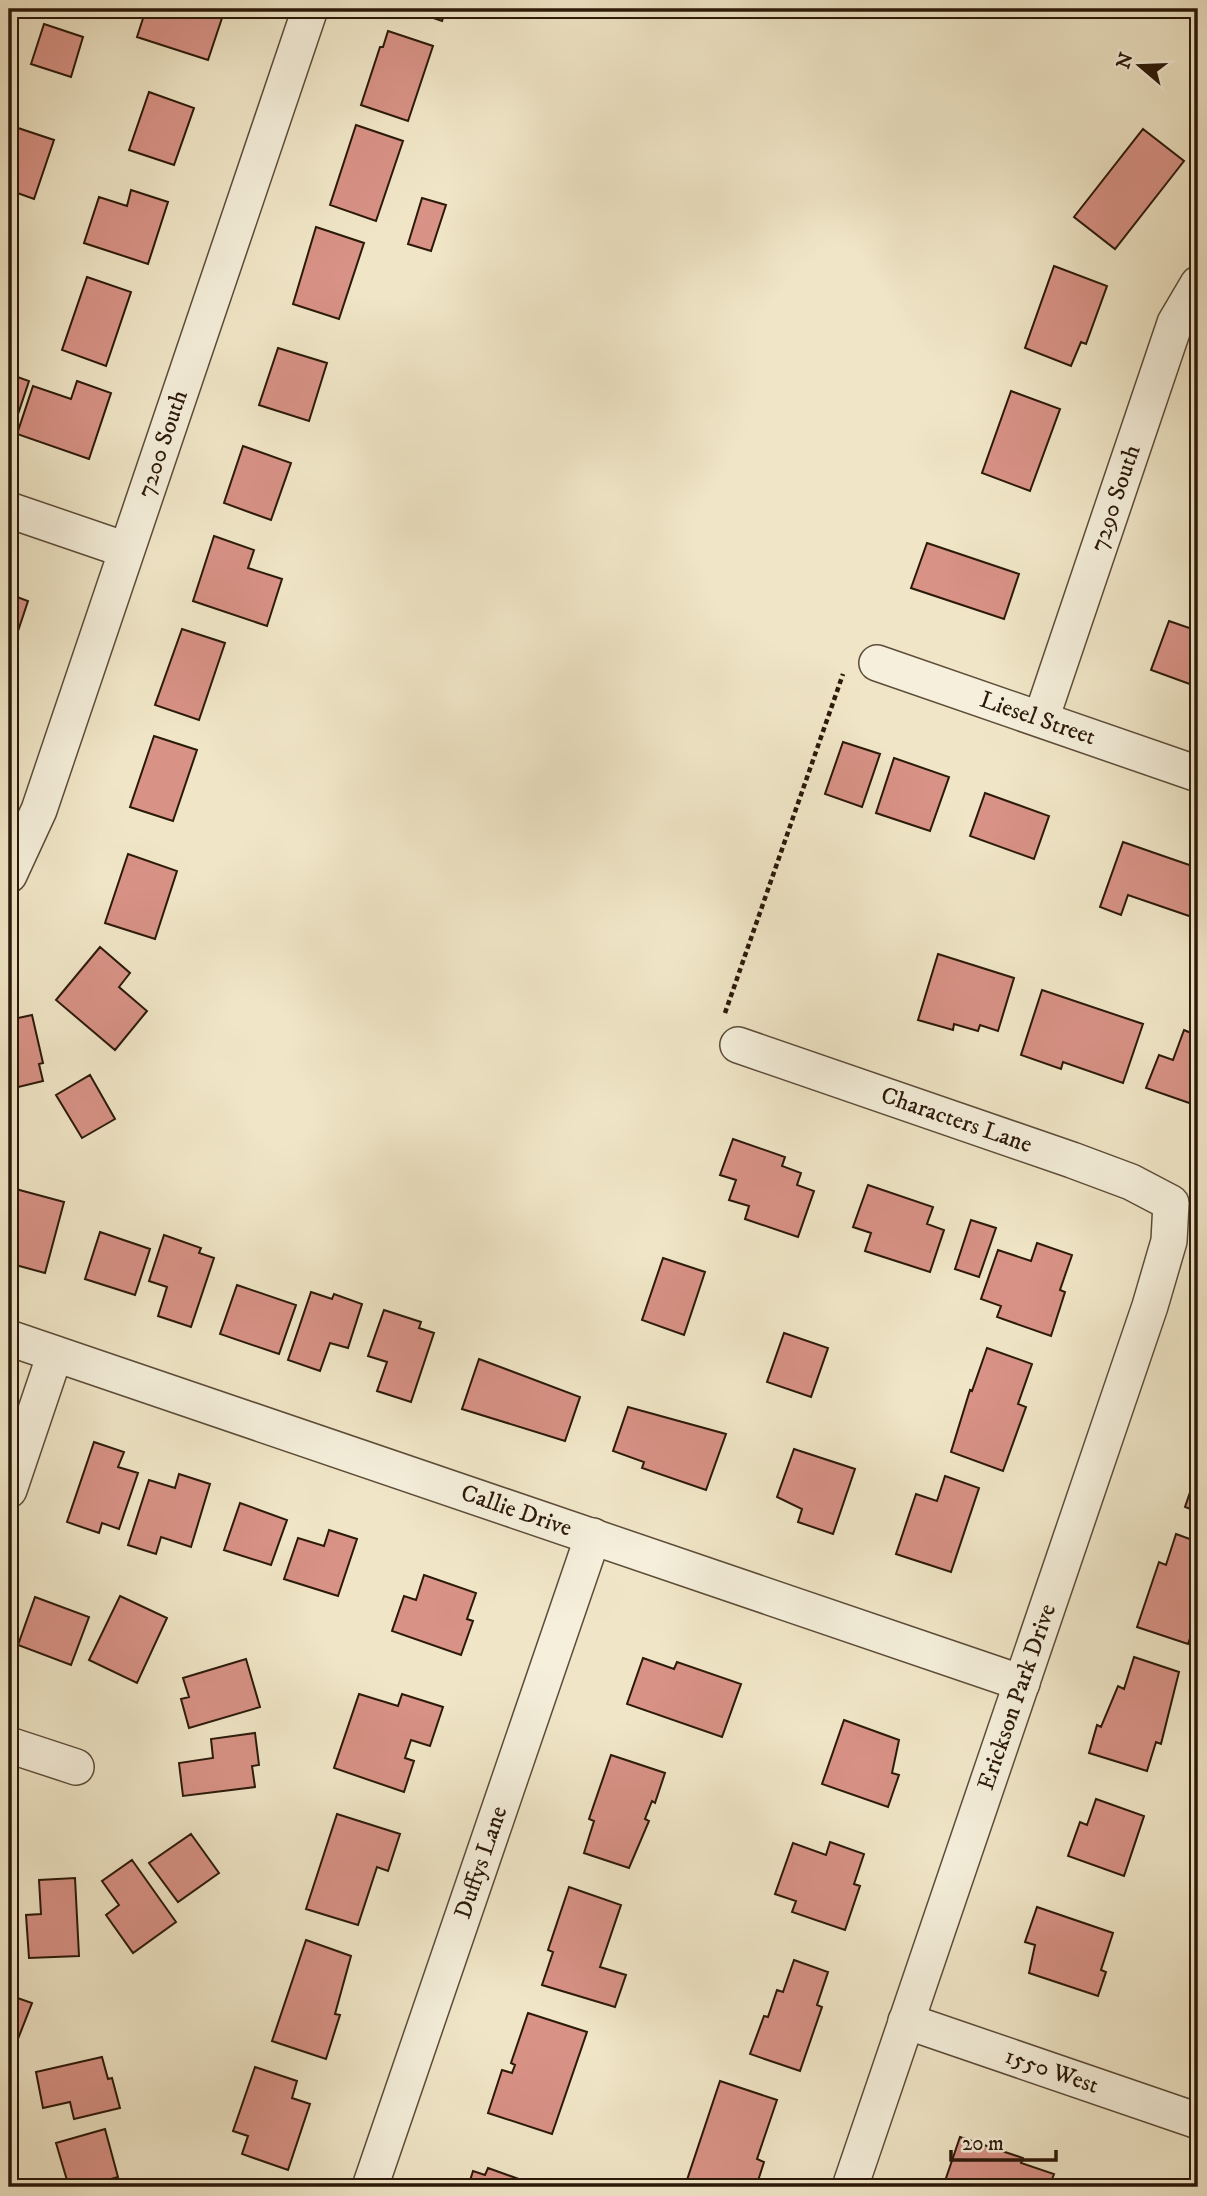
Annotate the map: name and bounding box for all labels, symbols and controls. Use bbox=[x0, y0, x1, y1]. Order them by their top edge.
north arrow bbox=[1106, 32, 1176, 102]
text: N bbox=[1112, 49, 1139, 72]
street label: 7200 South bbox=[131, 386, 195, 502]
street label: 7290 South bbox=[1084, 441, 1148, 556]
street label: Liesel Street bbox=[976, 685, 1100, 753]
street label: Characters Lane bbox=[877, 1080, 1036, 1160]
street label: Callie Drive bbox=[457, 1478, 576, 1544]
street label: Erickson Park Drive bbox=[971, 1600, 1063, 1794]
street label: Duffys Lane bbox=[448, 1802, 514, 1923]
street label: 1550 West bbox=[1001, 2041, 1103, 2101]
scale bar bbox=[951, 2119, 1056, 2163]
text: 20 m bbox=[962, 2131, 1004, 2157]

